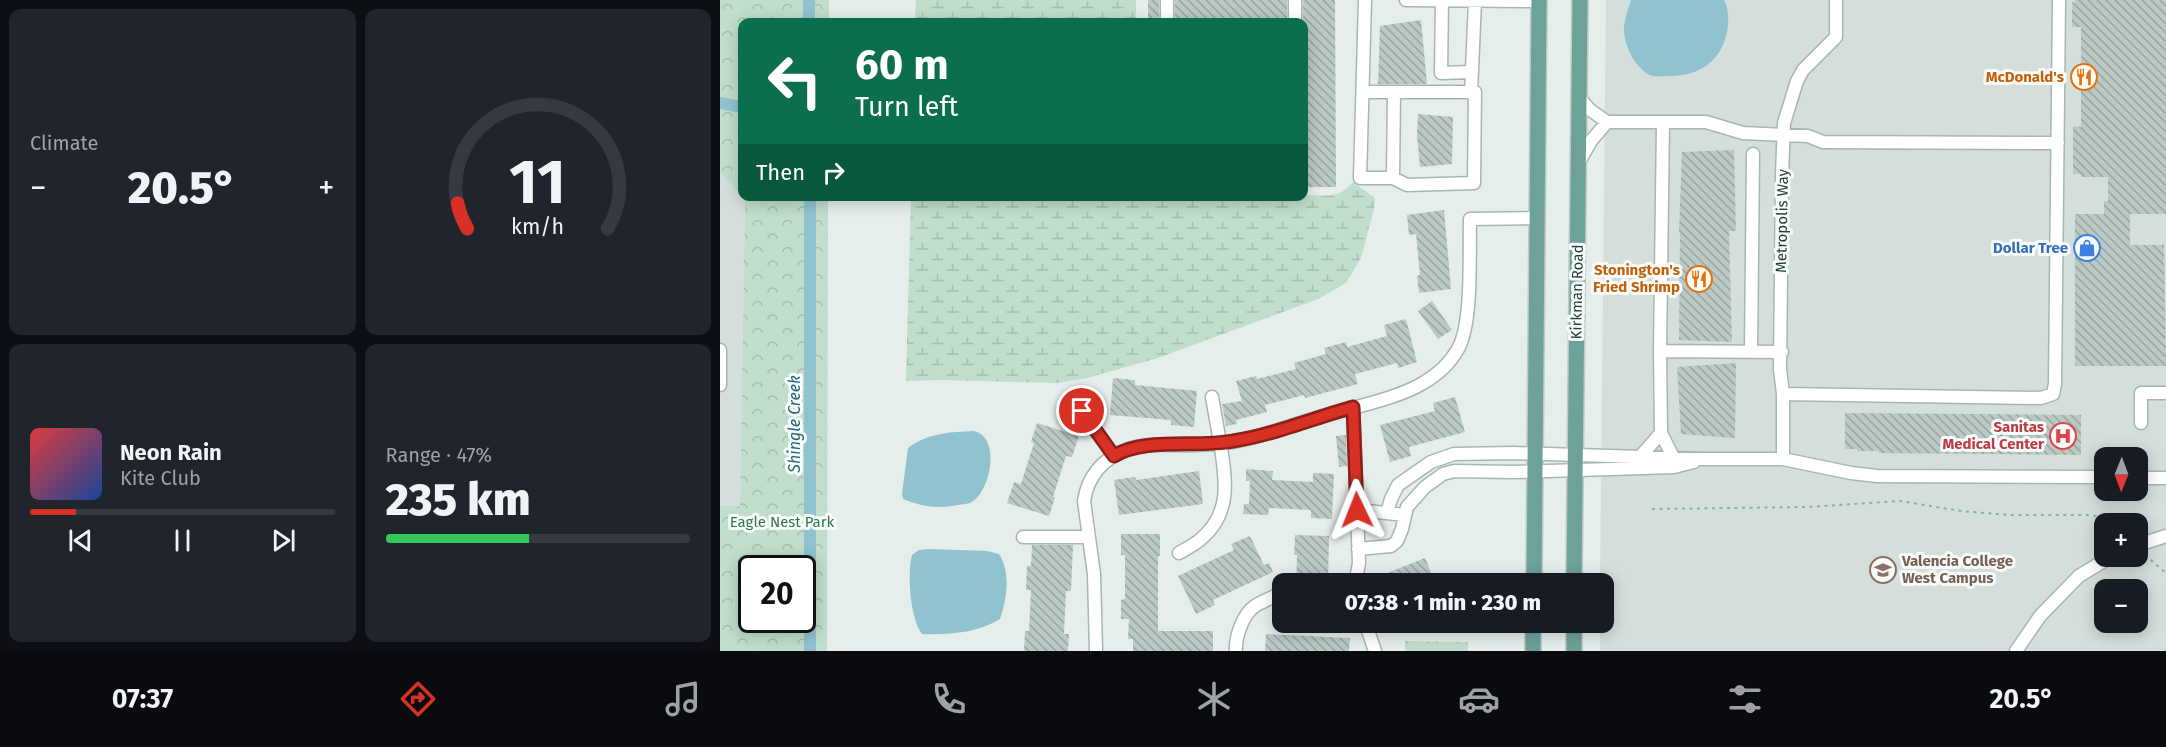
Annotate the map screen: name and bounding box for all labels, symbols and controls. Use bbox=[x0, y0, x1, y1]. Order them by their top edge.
text: 60 m bbox=[855, 40, 949, 90]
icon: left bbox=[756, 42, 834, 120]
restaurant icon: McDonald's bbox=[2069, 62, 2099, 92]
place label: McDonald's bbox=[1986, 68, 2064, 86]
text: Turn left bbox=[855, 91, 958, 123]
text: Climate bbox=[30, 131, 98, 155]
text: 11 bbox=[509, 145, 566, 220]
icon: right bbox=[817, 156, 850, 189]
text: Then bbox=[756, 159, 805, 186]
text: 20.5° bbox=[128, 161, 237, 215]
text: − bbox=[30, 168, 47, 208]
text: + bbox=[318, 168, 334, 208]
street label: Metropolis Way bbox=[1772, 168, 1792, 273]
text: km/h bbox=[511, 214, 564, 240]
shop icon: Dollar Tree bbox=[2072, 233, 2102, 263]
place label: Dollar Tree bbox=[1993, 239, 2068, 257]
street label: Kirkman Road bbox=[1567, 244, 1587, 340]
place label: Stonington's Fried Shrimp bbox=[1593, 261, 1680, 296]
restaurant icon: Stonington's Fried Shrimp bbox=[1684, 264, 1714, 294]
water label: Shingle Creek bbox=[785, 375, 804, 474]
pin bbox=[1056, 385, 1107, 436]
icon: arrive bbox=[1065, 394, 1098, 427]
place label: Sanitas Medical Center bbox=[1943, 418, 2045, 453]
hospital icon: Sanitas Medical Center bbox=[2048, 421, 2078, 451]
text: Neon Rain bbox=[120, 439, 222, 466]
text: Range · 47% bbox=[386, 443, 492, 467]
north arrow bbox=[2094, 447, 2148, 501]
map controls bbox=[2094, 447, 2148, 633]
text: Kite Club bbox=[120, 466, 201, 490]
text: 235 km bbox=[386, 473, 531, 527]
position arrow bbox=[1325, 478, 1389, 542]
park label: Eagle Nest Park bbox=[730, 513, 835, 531]
button: + bbox=[2094, 513, 2148, 567]
icon: previous bbox=[64, 524, 97, 557]
icon: pause bbox=[166, 524, 199, 557]
icon: next bbox=[267, 524, 300, 557]
place label: Valencia College West Campus bbox=[1901, 552, 2013, 587]
speed limit sign: 20 bbox=[738, 555, 816, 633]
school or university icon: Valencia College West Campus bbox=[1868, 555, 1898, 585]
button: − bbox=[2094, 579, 2148, 633]
text: 07:38 · 1 min · 230 m bbox=[1345, 589, 1541, 616]
icon: directions bbox=[397, 678, 439, 720]
icon: music bbox=[662, 678, 704, 720]
icon: phone bbox=[928, 678, 970, 720]
icon: climate bbox=[1193, 678, 1235, 720]
icon: car bbox=[1458, 678, 1500, 720]
icon: filters bbox=[1724, 678, 1766, 720]
text: 07:37 bbox=[112, 683, 173, 715]
text: 20.5° bbox=[1989, 683, 2054, 715]

